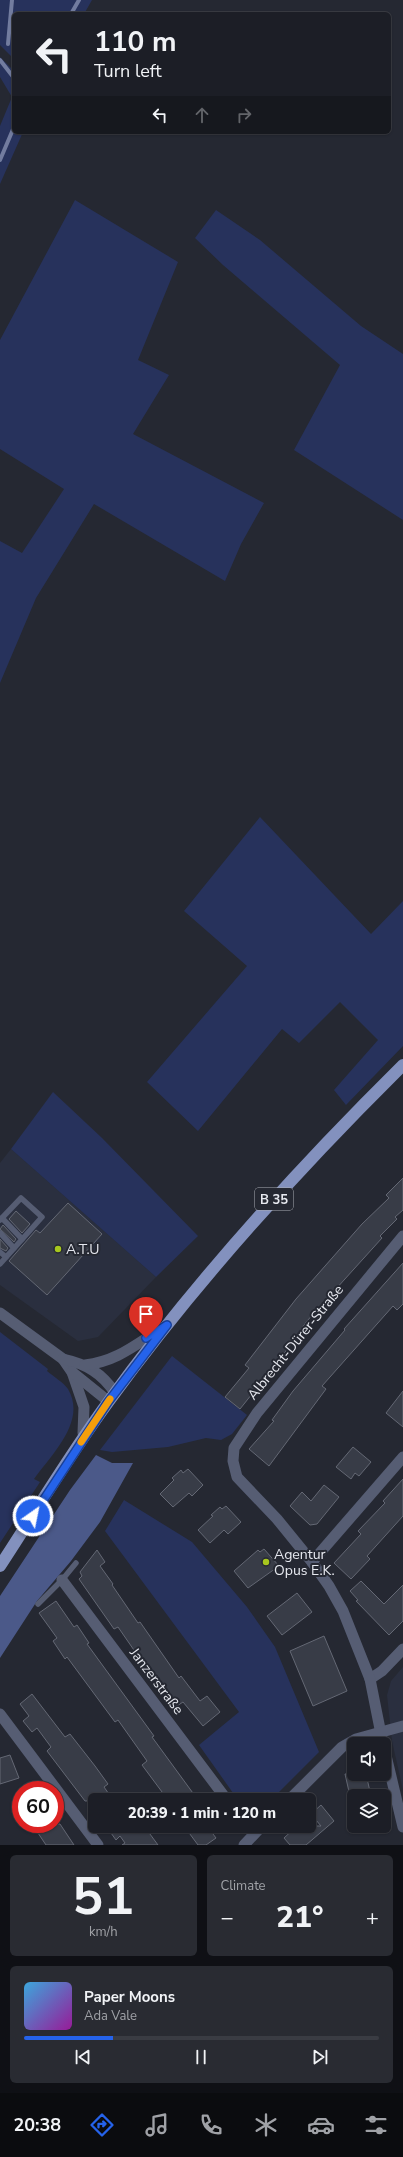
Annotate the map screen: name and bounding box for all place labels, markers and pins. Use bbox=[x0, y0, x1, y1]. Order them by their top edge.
place label: A.T.U bbox=[66, 1240, 100, 1259]
marker: A.T.U bbox=[53, 1244, 63, 1254]
pin bbox=[129, 1297, 163, 1338]
place label: Agentur Opus E.K. bbox=[274, 1545, 335, 1580]
marker: Agentur Opus E.K. bbox=[261, 1557, 271, 1567]

